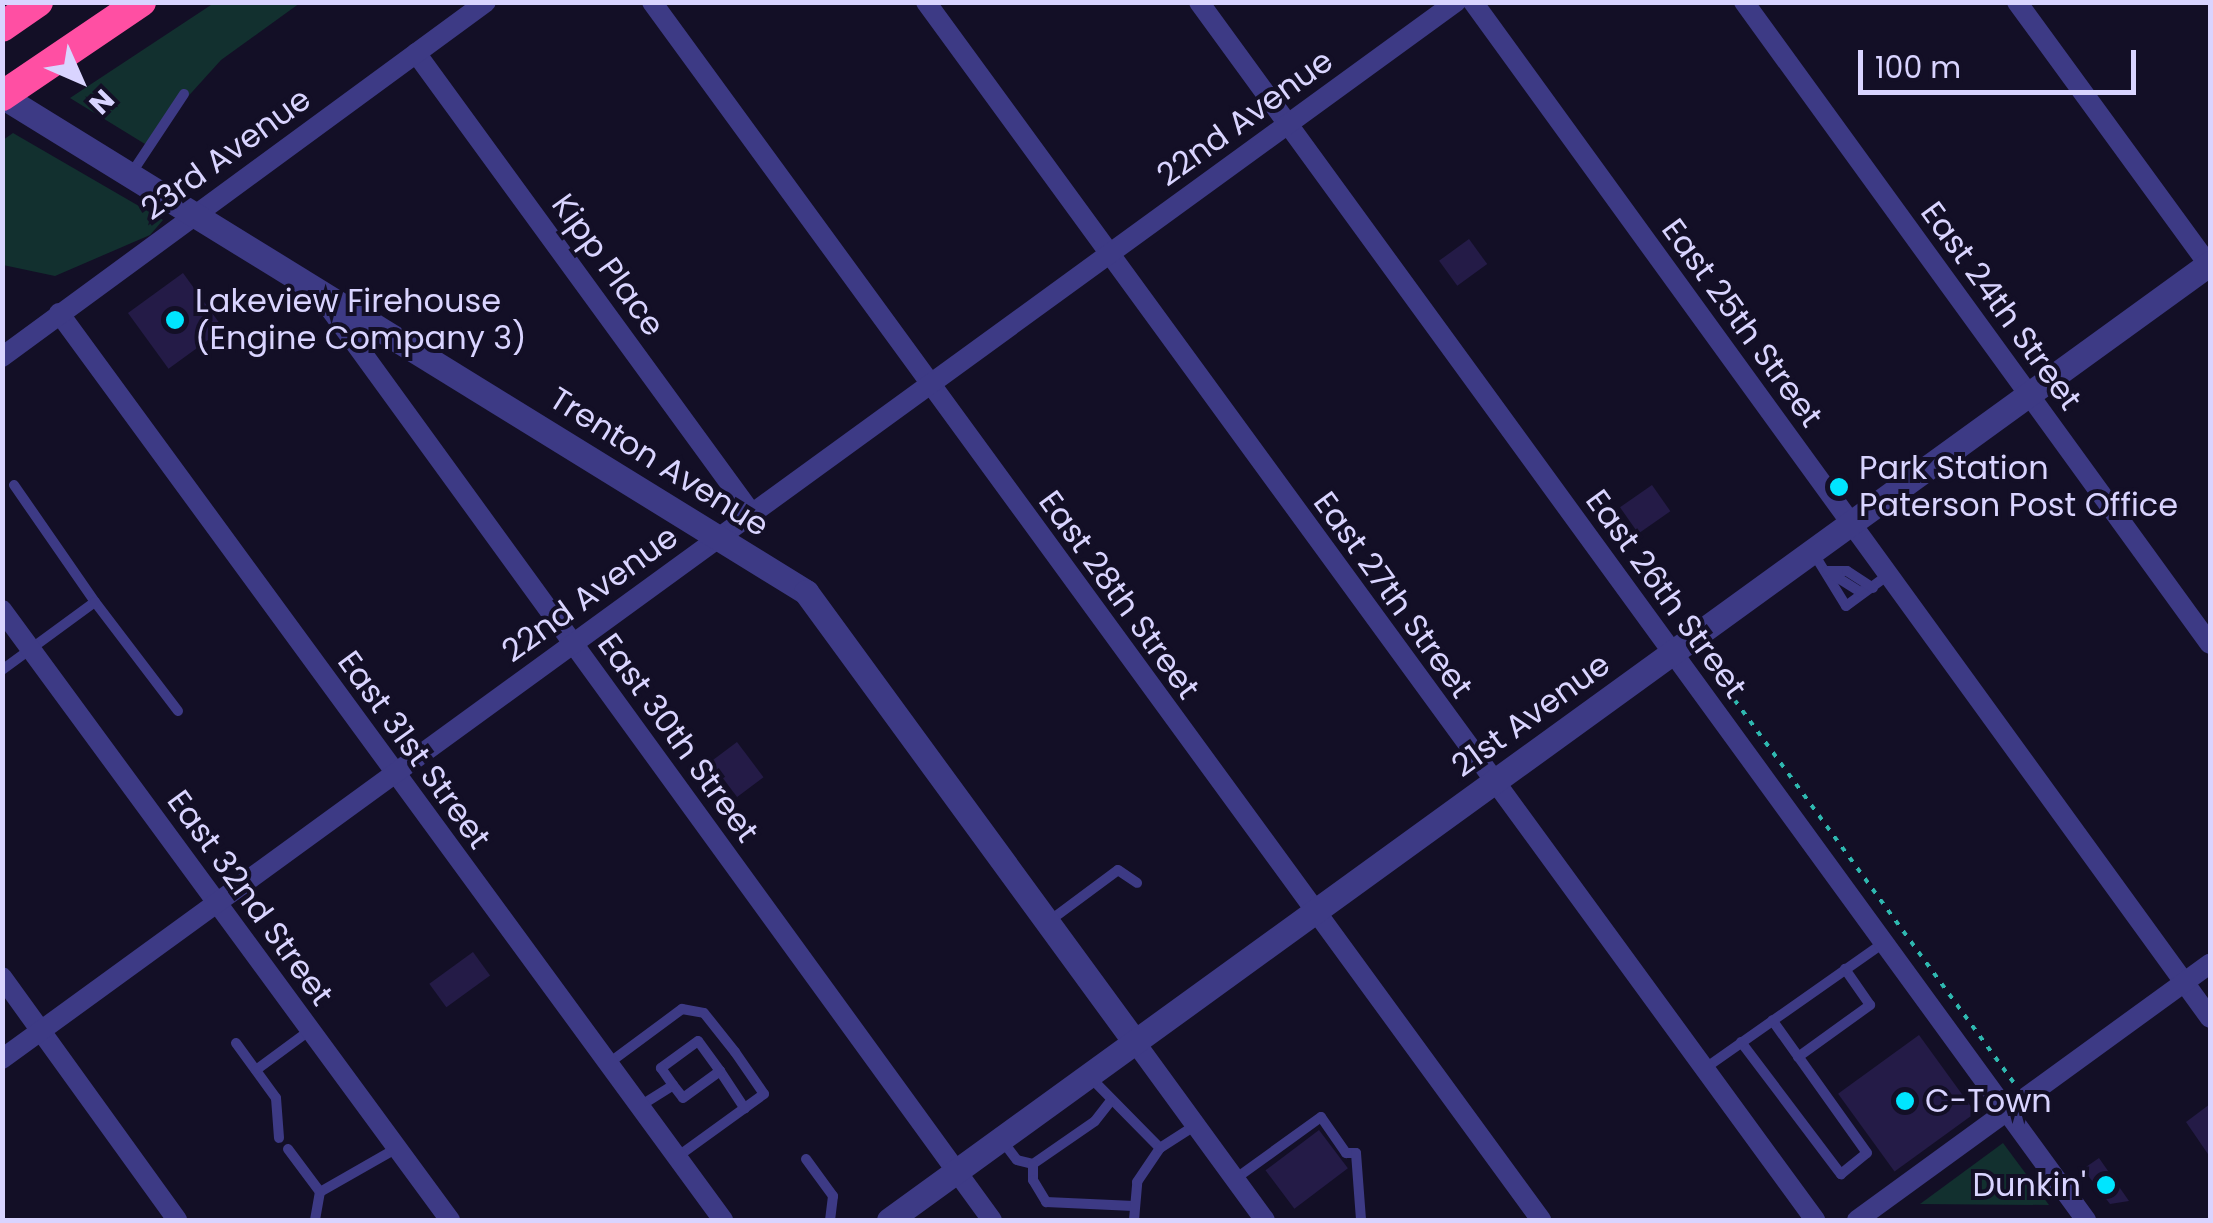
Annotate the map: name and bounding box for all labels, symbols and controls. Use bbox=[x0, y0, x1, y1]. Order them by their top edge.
north arrow bbox=[30, 30, 130, 130]
scale bar bbox=[1863, 30, 2140, 92]
street label: 22nd Avenue bbox=[1150, 41, 1340, 195]
text: 100 m bbox=[1875, 46, 1961, 89]
text: N bbox=[80, 80, 123, 123]
street label: 23rd Avenue bbox=[134, 80, 318, 228]
street label: Kipp Place bbox=[544, 187, 672, 343]
street label: East 24th Street bbox=[1913, 194, 2089, 418]
street label: East 25th Street bbox=[1654, 211, 1830, 435]
place label: Lakeview Firehouse (Engine Company 3) bbox=[195, 283, 527, 358]
marker: Lakeview Firehouse (Engine Company 3) bbox=[164, 309, 186, 331]
street label: Trenton Avenue bbox=[542, 379, 776, 545]
place label: Park Station Paterson Post Office bbox=[1859, 450, 2178, 525]
marker: Park Station Paterson Post Office bbox=[1828, 476, 1850, 498]
street label: East 26th Street bbox=[1578, 482, 1754, 706]
street label: East 28th Street bbox=[1031, 483, 1207, 707]
street label: East 27th Street bbox=[1305, 485, 1481, 705]
street label: 22nd Avenue bbox=[495, 517, 685, 671]
street label: East 30th Street bbox=[590, 626, 766, 850]
street label: East 31st Street bbox=[330, 644, 498, 856]
street label: 21st Avenue bbox=[1445, 645, 1617, 785]
street label: East 32nd Street bbox=[159, 783, 341, 1013]
place label: C-Town bbox=[1925, 1082, 2052, 1120]
marker: C-Town bbox=[1894, 1090, 1916, 1112]
place label: Dunkin' bbox=[1972, 1166, 2086, 1204]
marker: Dunkin' bbox=[2095, 1174, 2117, 1196]

